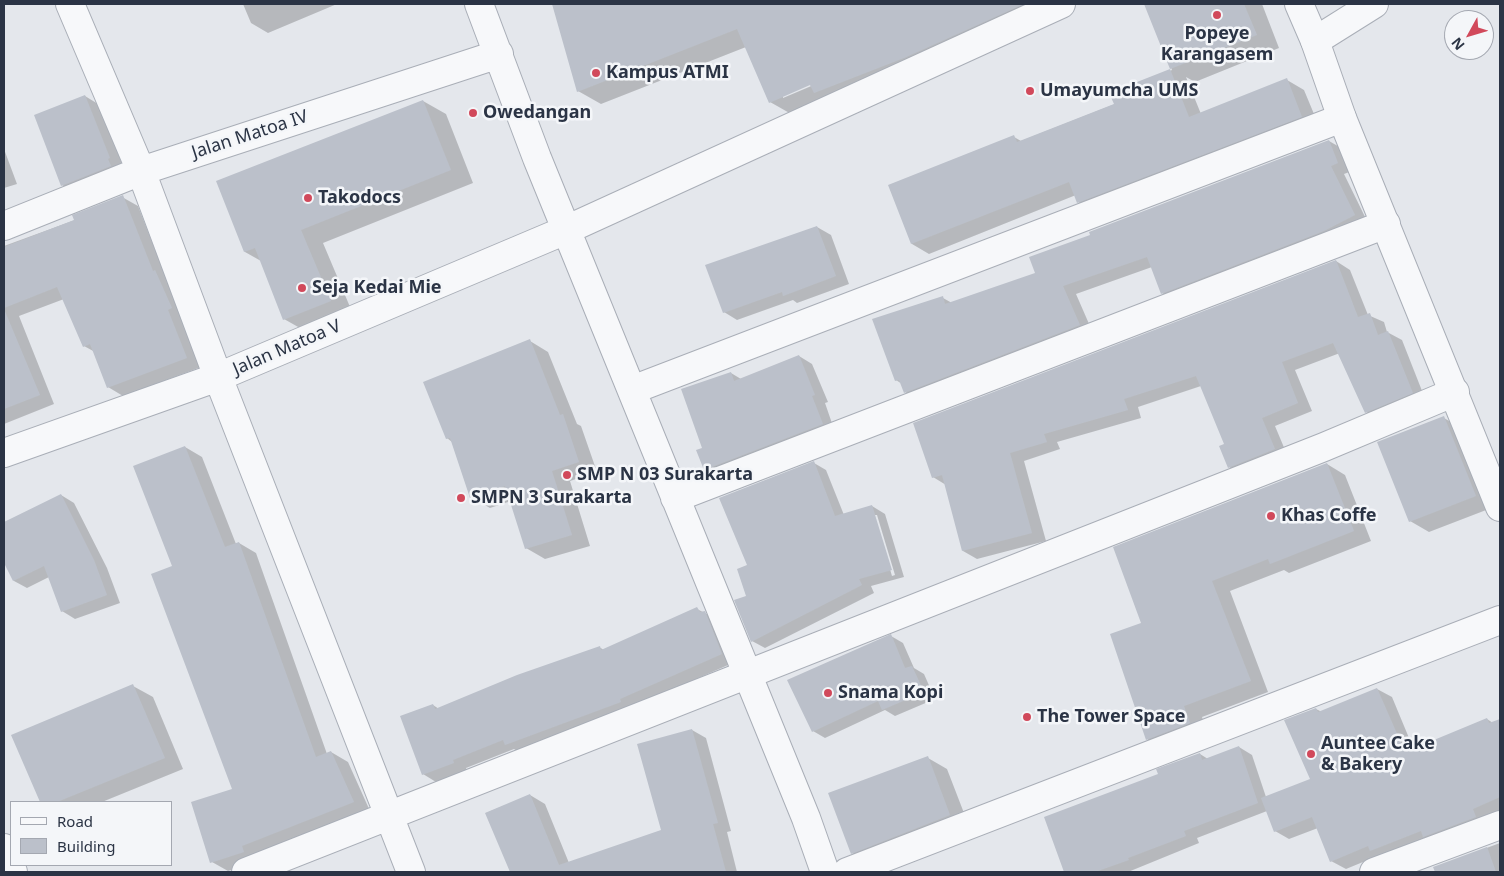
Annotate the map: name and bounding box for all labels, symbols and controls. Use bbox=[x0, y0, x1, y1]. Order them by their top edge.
marker: Popeye Karangasem bbox=[1211, 9, 1223, 21]
north arrow bbox=[1444, 10, 1494, 60]
place label: Popeye Karangasem bbox=[1161, 23, 1273, 66]
text: N bbox=[1447, 34, 1469, 55]
place label: Kampus ATMI bbox=[606, 62, 729, 84]
marker: Kampus ATMI bbox=[590, 67, 602, 79]
place label: Umayumcha UMS bbox=[1040, 80, 1198, 102]
marker: Umayumcha UMS bbox=[1024, 85, 1036, 97]
place label: Owedangan bbox=[483, 102, 591, 124]
street label: Jalan Matoa IV bbox=[189, 106, 311, 164]
marker: Owedangan bbox=[467, 107, 479, 119]
place label: Takodocs bbox=[318, 187, 401, 209]
marker: Takodocs bbox=[302, 192, 314, 204]
place label: Seja Kedai Mie bbox=[312, 277, 442, 299]
marker: Seja Kedai Mie bbox=[296, 282, 308, 294]
street label: Jalan Matoa V bbox=[230, 316, 344, 380]
place label: SMP N 03 Surakarta bbox=[577, 464, 753, 486]
marker: SMP N 03 Surakarta bbox=[561, 469, 573, 481]
place label: SMPN 3 Surakarta bbox=[471, 487, 632, 509]
marker: SMPN 3 Surakarta bbox=[455, 492, 467, 504]
place label: Khas Coffe bbox=[1281, 505, 1377, 527]
marker: Khas Coffe bbox=[1265, 510, 1277, 522]
place label: Snama Kopi bbox=[838, 682, 943, 704]
marker: Snama Kopi bbox=[822, 687, 834, 699]
place label: The Tower Space bbox=[1037, 706, 1186, 728]
marker: The Tower Space bbox=[1021, 711, 1033, 723]
place label: Auntee Cake & Bakery bbox=[1321, 733, 1435, 776]
marker: Auntee Cake & Bakery bbox=[1305, 748, 1317, 760]
legend bbox=[10, 801, 172, 866]
text: Road bbox=[57, 811, 93, 831]
text: Building bbox=[57, 836, 115, 856]

